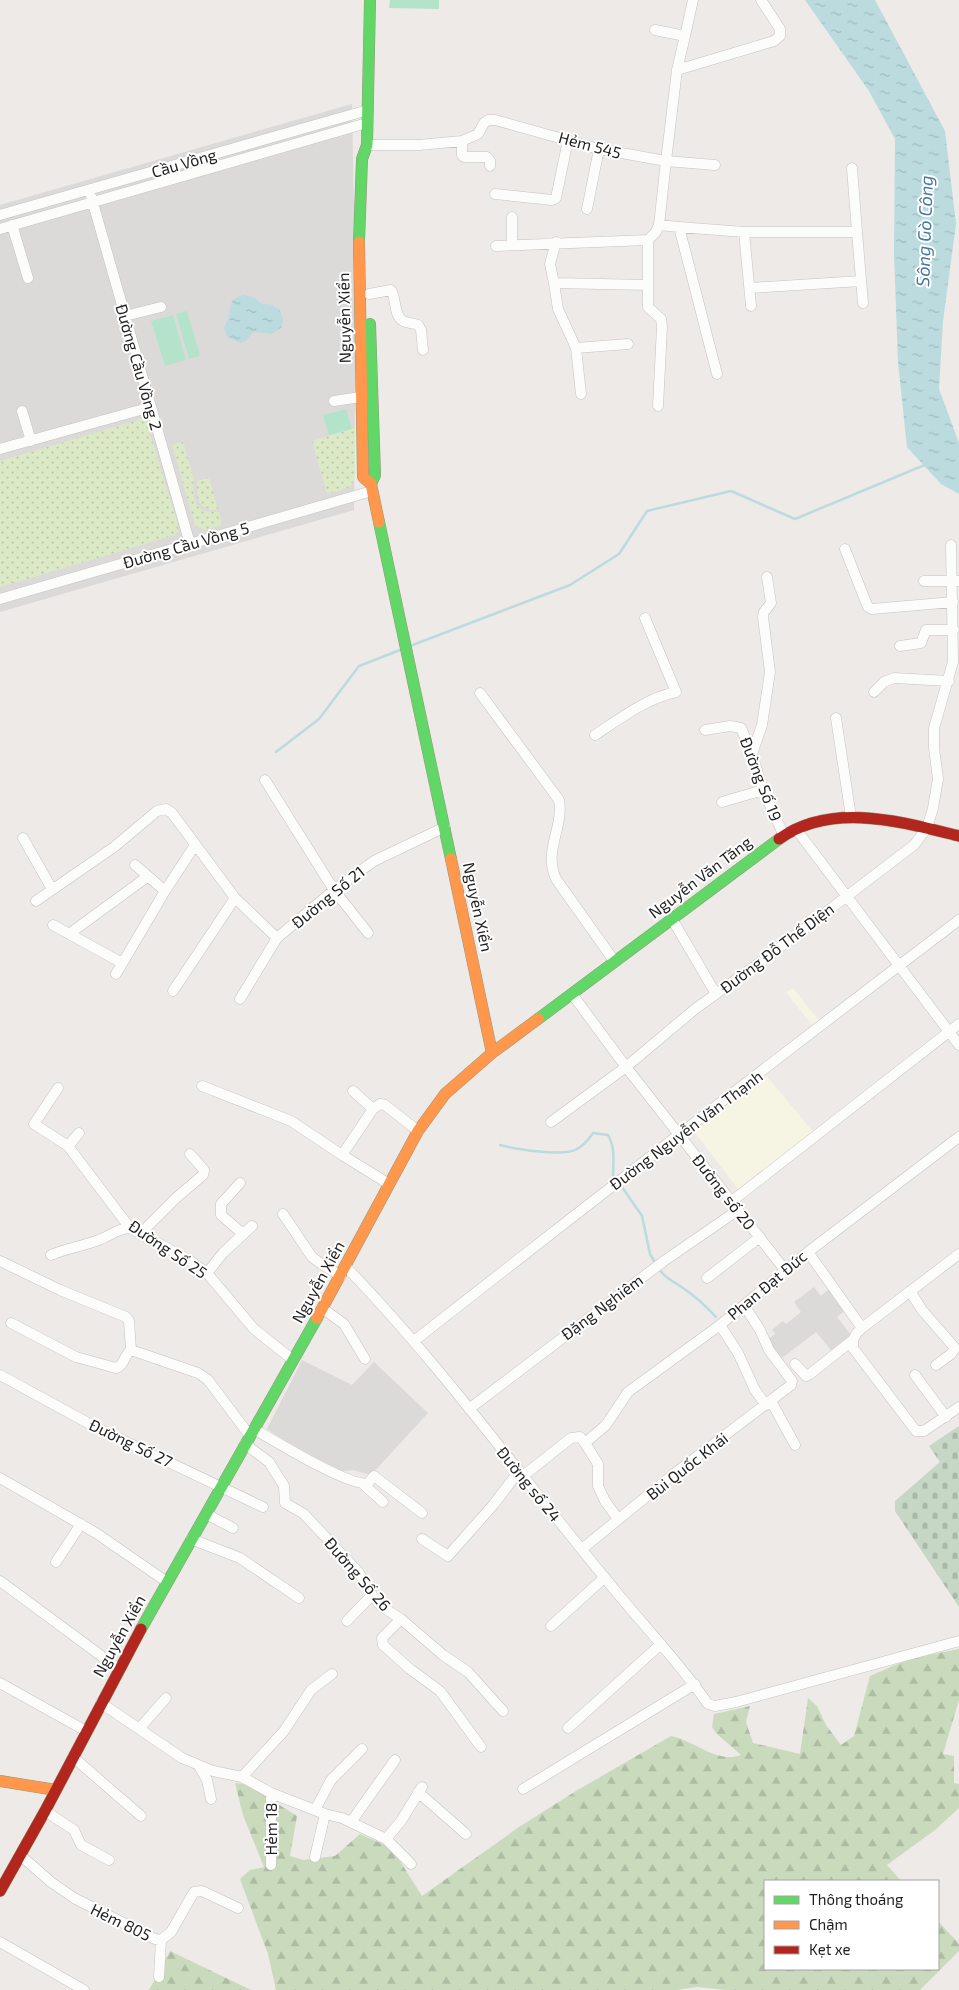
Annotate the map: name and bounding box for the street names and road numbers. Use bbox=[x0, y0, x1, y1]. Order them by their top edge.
street label: Hẻm 545 bbox=[557, 127, 623, 162]
street label: Cầu Vồng bbox=[149, 144, 219, 181]
street label: Nguyễn Xiển bbox=[333, 272, 354, 364]
street label: Đường Cầu Vồng 2 bbox=[112, 302, 167, 432]
street label: Đường Cầu Vồng 5 bbox=[121, 517, 251, 572]
street label: Đường Số 19 bbox=[737, 734, 786, 824]
street label: Nguyễn Văn Tăng bbox=[644, 832, 755, 922]
street label: Đường Số 21 bbox=[287, 861, 368, 932]
street label: Nguyễn Xiển bbox=[460, 861, 497, 953]
street label: Đường Đỗ Thế Diện bbox=[716, 899, 837, 997]
street label: Đường Nguyễn Văn Thạnh bbox=[605, 1066, 766, 1193]
street label: Đường số 20 bbox=[689, 1150, 760, 1233]
street label: Đường Số 25 bbox=[125, 1215, 211, 1282]
street label: Nguyễn Xiển bbox=[287, 1237, 348, 1326]
street label: Phan Đạt Đức bbox=[723, 1246, 810, 1323]
street label: Đặng Nghiêm bbox=[557, 1270, 646, 1343]
street label: Đường Số 27 bbox=[87, 1414, 176, 1471]
street label: Bùi Quốc Khái bbox=[642, 1428, 732, 1504]
street label: Đường số 24 bbox=[493, 1442, 565, 1525]
street label: Đường Số 26 bbox=[321, 1533, 395, 1614]
street label: Nguyễn Xiển bbox=[88, 1591, 149, 1680]
street label: Hẻm 18 bbox=[261, 1803, 280, 1855]
street label: Hẻm 805 bbox=[88, 1899, 155, 1944]

